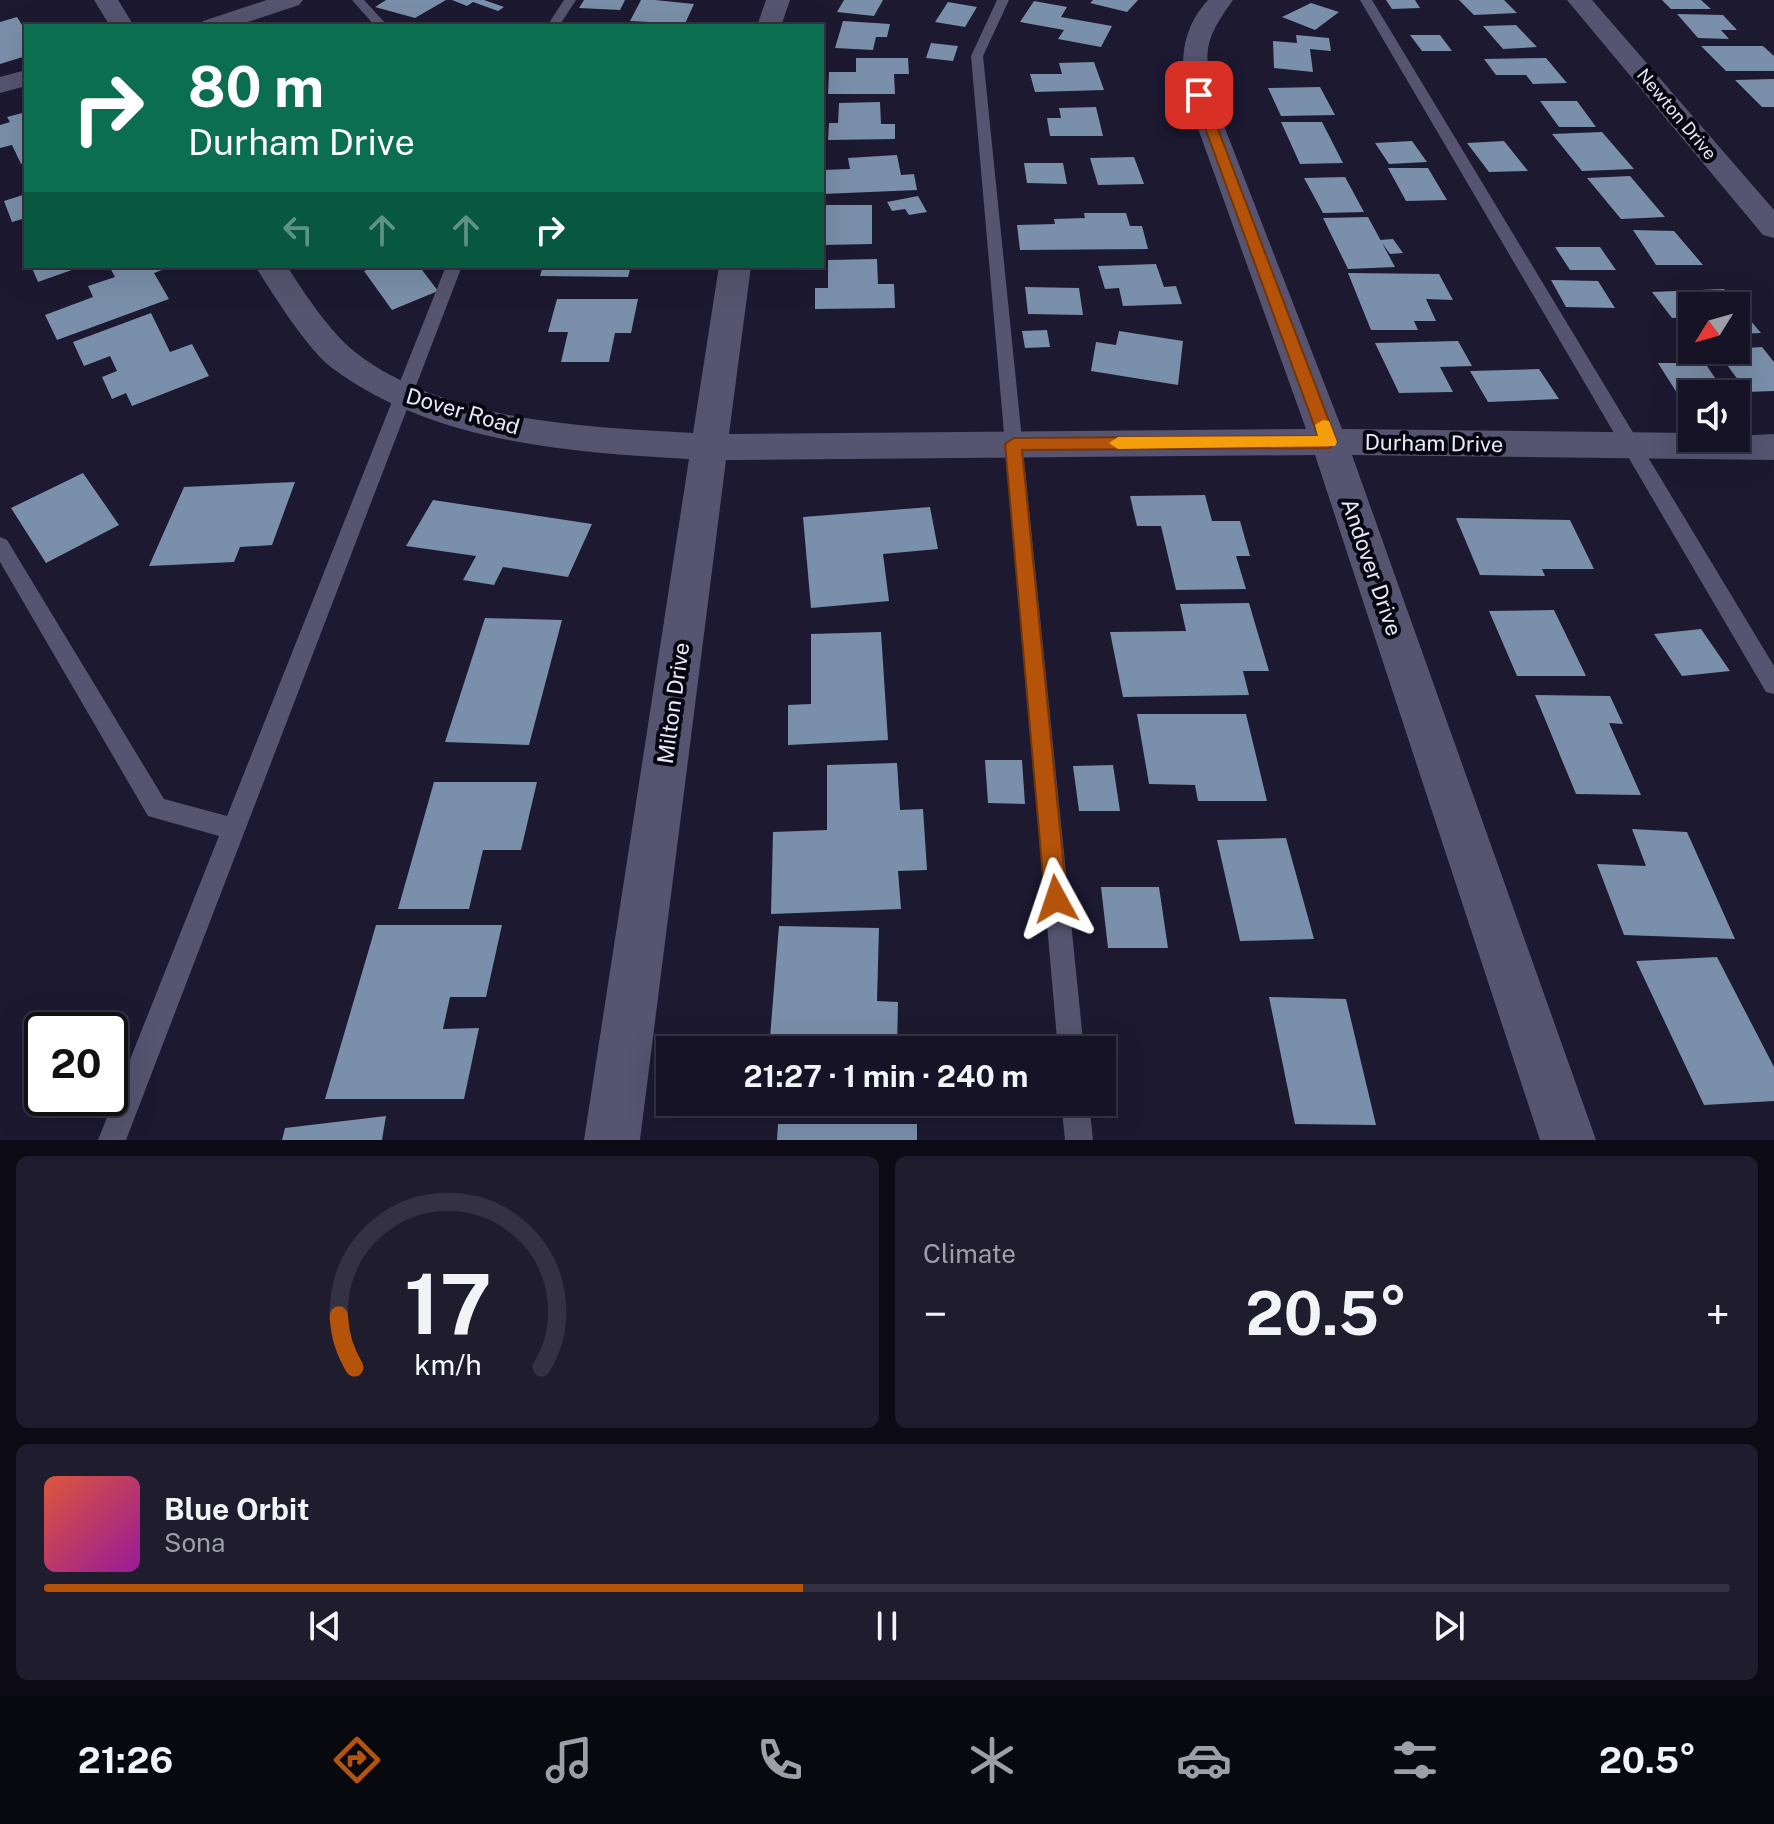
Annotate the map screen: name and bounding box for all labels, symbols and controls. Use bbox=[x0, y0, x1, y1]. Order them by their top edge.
text: 80 m bbox=[188, 54, 324, 120]
icon: right bbox=[56, 56, 160, 160]
pin bbox=[1165, 61, 1233, 129]
street label: Newton Drive bbox=[1633, 64, 1721, 164]
icon: arrive bbox=[1177, 73, 1221, 117]
text: Durham Drive bbox=[188, 121, 415, 163]
icon: left bbox=[276, 208, 320, 252]
icon: ahead bbox=[360, 208, 404, 252]
icon: ahead bbox=[444, 208, 488, 252]
icon: right bbox=[528, 208, 572, 252]
north arrow bbox=[1678, 292, 1750, 364]
map controls bbox=[1678, 292, 1750, 452]
button: sound bbox=[1678, 380, 1750, 452]
street label: Dover Road bbox=[403, 382, 523, 440]
street label: Durham Drive bbox=[1364, 429, 1504, 457]
street label: Andover Drive bbox=[1336, 495, 1408, 639]
street label: Milton Drive bbox=[652, 641, 694, 765]
position arrow bbox=[1014, 857, 1098, 941]
speed limit sign: 20 bbox=[24, 1012, 128, 1116]
text: 21:27 · 1 min · 240 m bbox=[744, 1058, 1028, 1094]
text: Climate bbox=[923, 1238, 1016, 1269]
text: 17 bbox=[404, 1255, 491, 1353]
text: 20.5° bbox=[1246, 1278, 1407, 1349]
text: − bbox=[923, 1288, 947, 1340]
text: + bbox=[1706, 1288, 1730, 1340]
text: km/h bbox=[414, 1348, 481, 1381]
text: Blue Orbit bbox=[164, 1491, 310, 1527]
text: Sona bbox=[164, 1527, 225, 1558]
icon: previous bbox=[303, 1604, 347, 1648]
icon: pause bbox=[865, 1604, 909, 1648]
icon: next bbox=[1427, 1604, 1471, 1648]
icon: directions bbox=[329, 1732, 385, 1788]
icon: music bbox=[541, 1732, 597, 1788]
icon: phone bbox=[752, 1732, 808, 1788]
icon: climate bbox=[964, 1732, 1020, 1788]
icon: car bbox=[1176, 1732, 1232, 1788]
icon: filters bbox=[1387, 1732, 1443, 1788]
text: 21:26 bbox=[78, 1739, 173, 1781]
text: 20.5° bbox=[1599, 1739, 1696, 1781]

